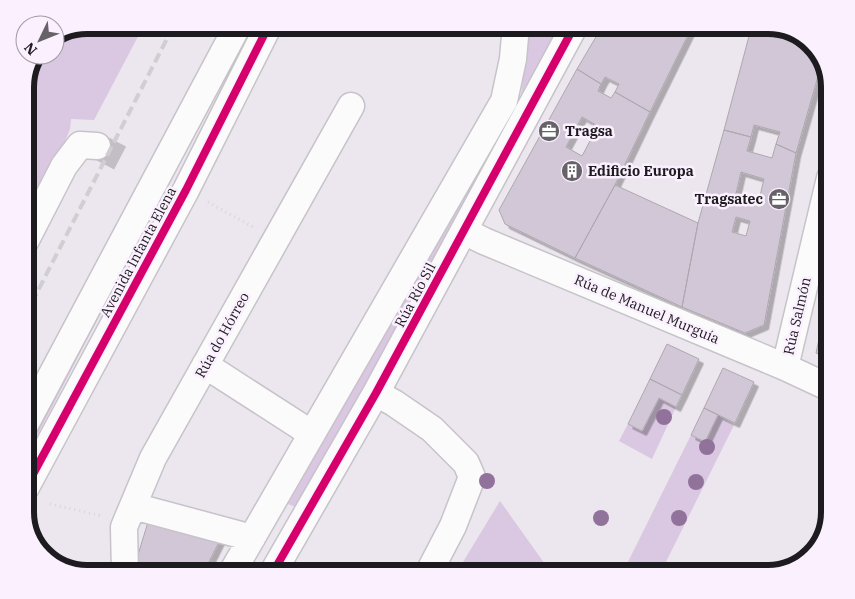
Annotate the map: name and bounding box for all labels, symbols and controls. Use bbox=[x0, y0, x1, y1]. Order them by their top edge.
north arrow bbox=[15, 15, 65, 65]
text: N bbox=[20, 39, 41, 59]
office icon: Tragsa bbox=[537, 119, 561, 143]
place label: Tragsa bbox=[565, 122, 613, 140]
building icon: Edificio Europa bbox=[560, 159, 584, 183]
place label: Edificio Europa bbox=[588, 162, 694, 180]
street label: Avenida Infanta Elena bbox=[96, 183, 180, 320]
office icon: Tragsatec bbox=[767, 187, 791, 211]
place label: Tragsatec bbox=[695, 190, 763, 208]
street label: Rúa Río Sil bbox=[390, 260, 440, 330]
street label: Rúa de Manuel Murguía bbox=[572, 270, 723, 348]
street label: Rúa Salmón bbox=[779, 275, 815, 357]
street label: Rúa do Hórreo bbox=[191, 289, 253, 381]

